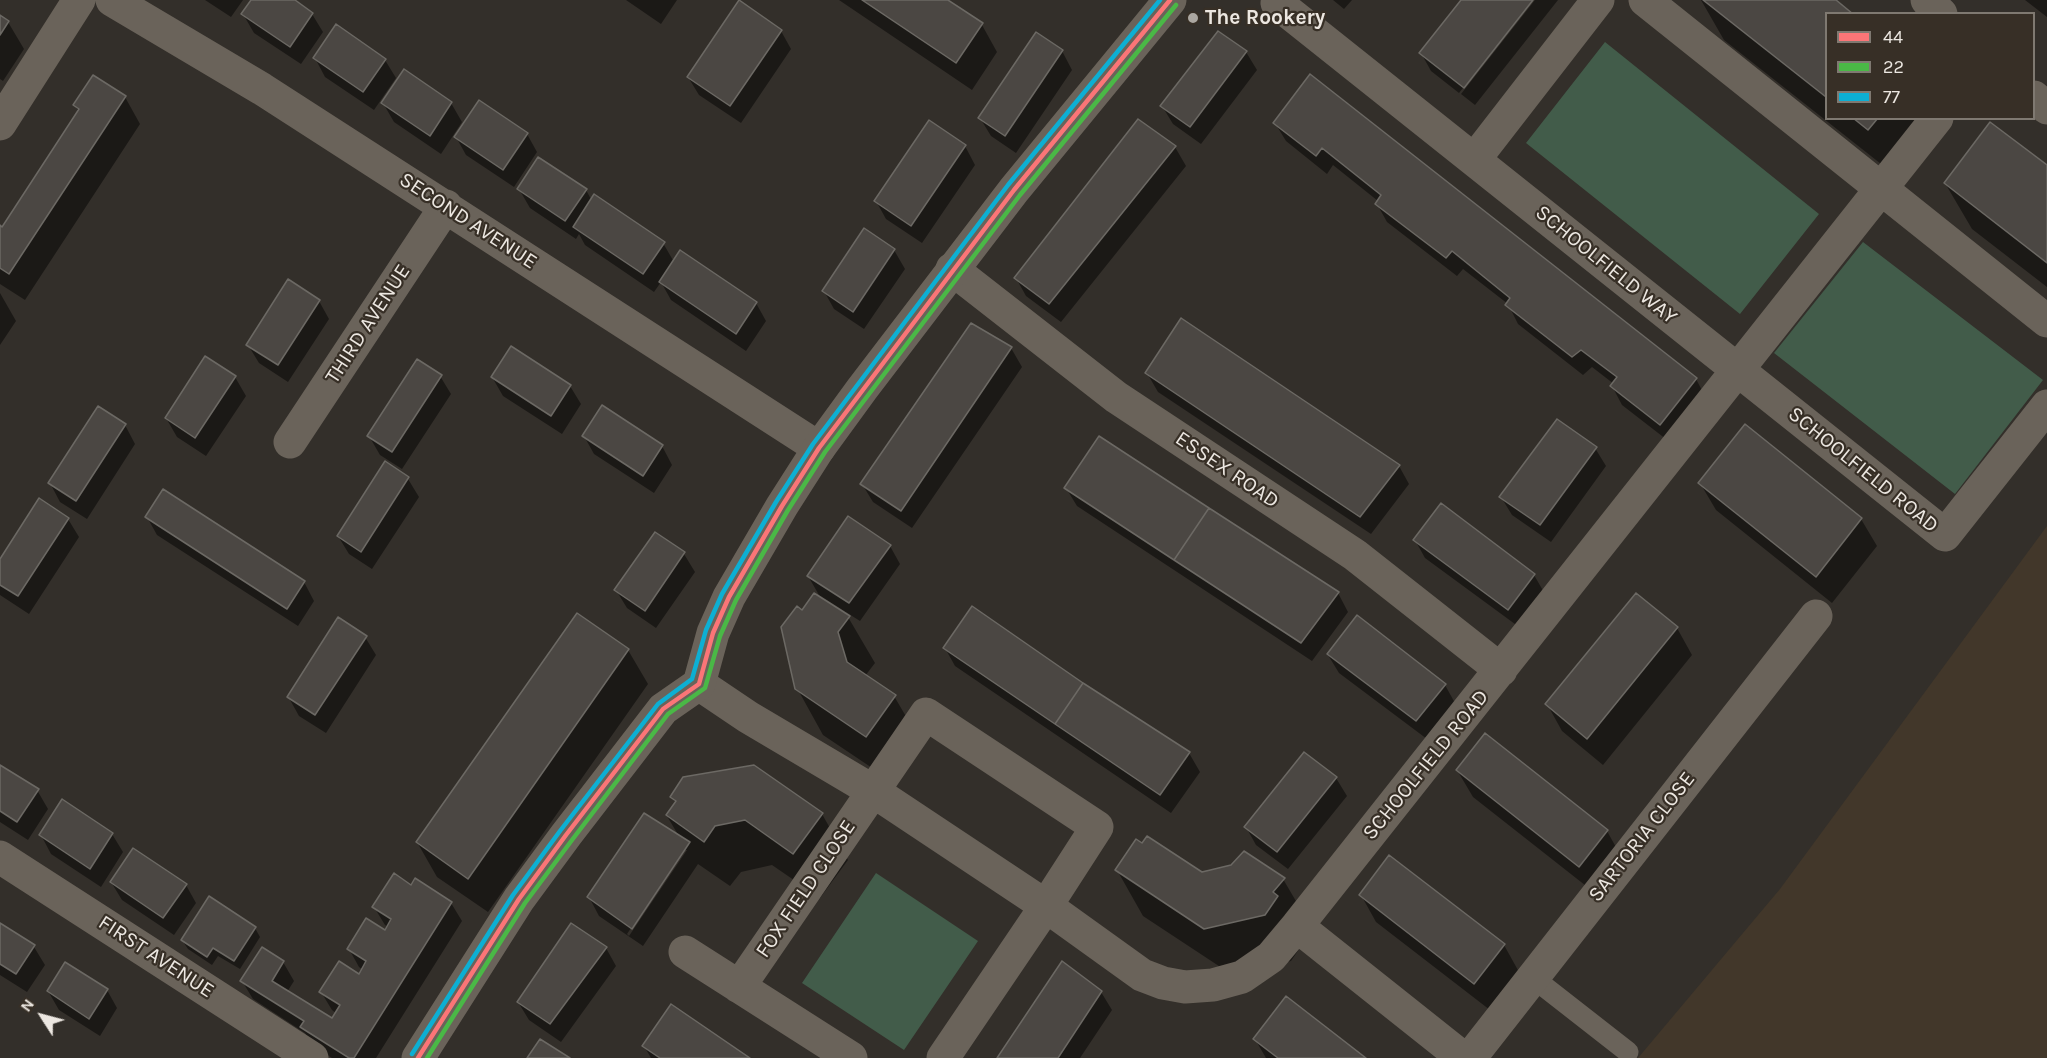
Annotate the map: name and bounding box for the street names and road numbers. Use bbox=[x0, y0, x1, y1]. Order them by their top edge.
street label: SECOND AVENUE bbox=[394, 167, 542, 275]
street label: SCHOOLFIELD WAY bbox=[1530, 200, 1682, 330]
street label: THIRD AVENUE bbox=[320, 260, 416, 388]
street label: SCHOOLFIELD ROAD bbox=[1783, 402, 1943, 538]
street label: ESSEX ROAD bbox=[1170, 426, 1284, 514]
street label: SCHOOLFIELD ROAD bbox=[1358, 685, 1494, 845]
street label: SARTORIA CLOSE bbox=[1583, 767, 1701, 907]
street label: FOX FIELD CLOSE bbox=[751, 815, 861, 963]
street label: FIRST AVENUE bbox=[93, 910, 219, 1004]

